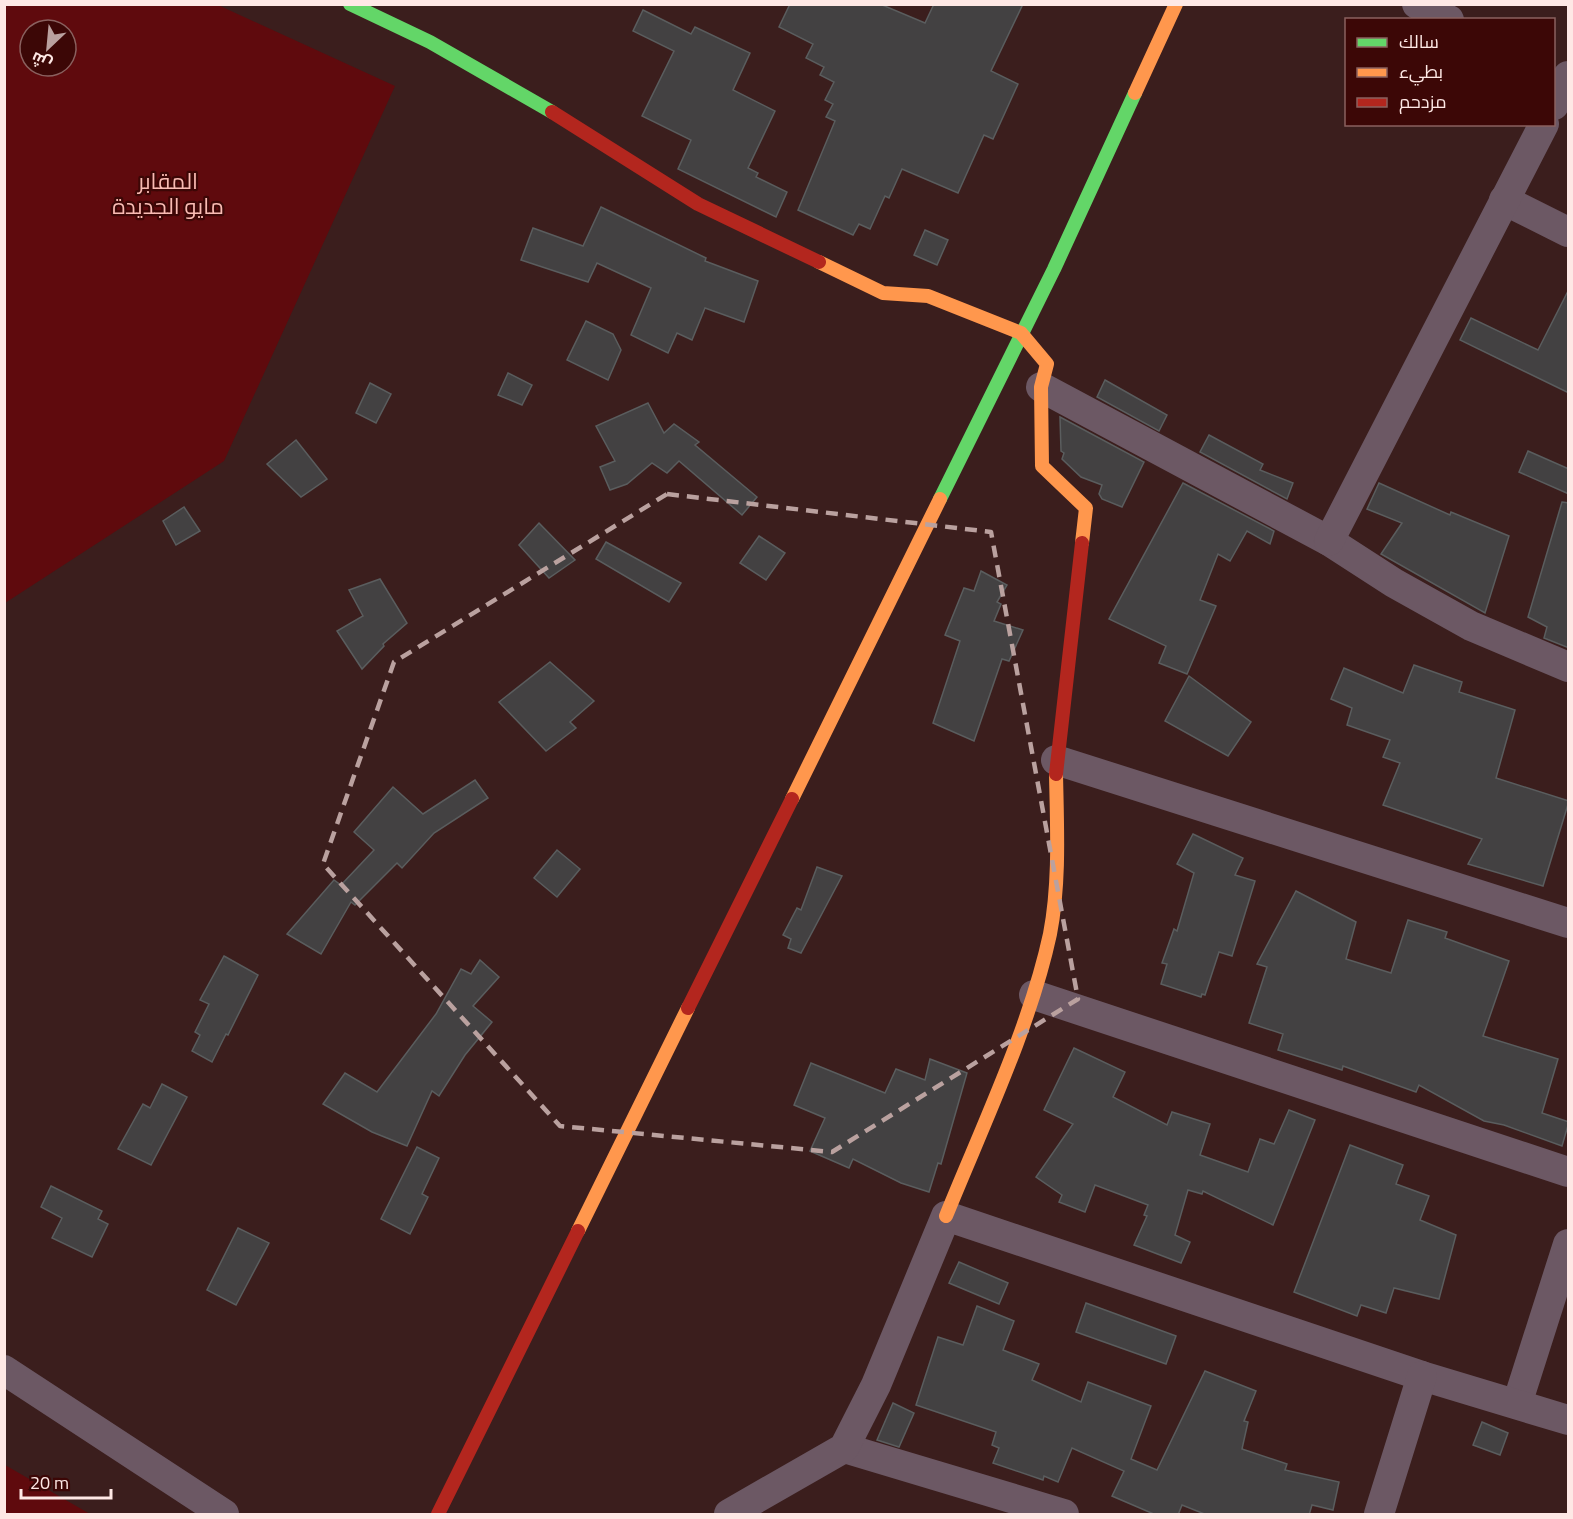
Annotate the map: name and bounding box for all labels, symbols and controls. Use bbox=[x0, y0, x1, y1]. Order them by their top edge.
north arrow bbox=[18, 18, 78, 78]
legend bbox=[1345, 18, 1555, 126]
text: سالك bbox=[1399, 28, 1439, 55]
text: ش bbox=[27, 46, 56, 77]
text: بطيء bbox=[1399, 58, 1443, 86]
text: مزدحم bbox=[1399, 88, 1447, 115]
park label: المقابر مايو الجديدة bbox=[112, 164, 224, 223]
scale bar bbox=[21, 1462, 111, 1500]
text: 20 m bbox=[30, 1469, 69, 1496]

